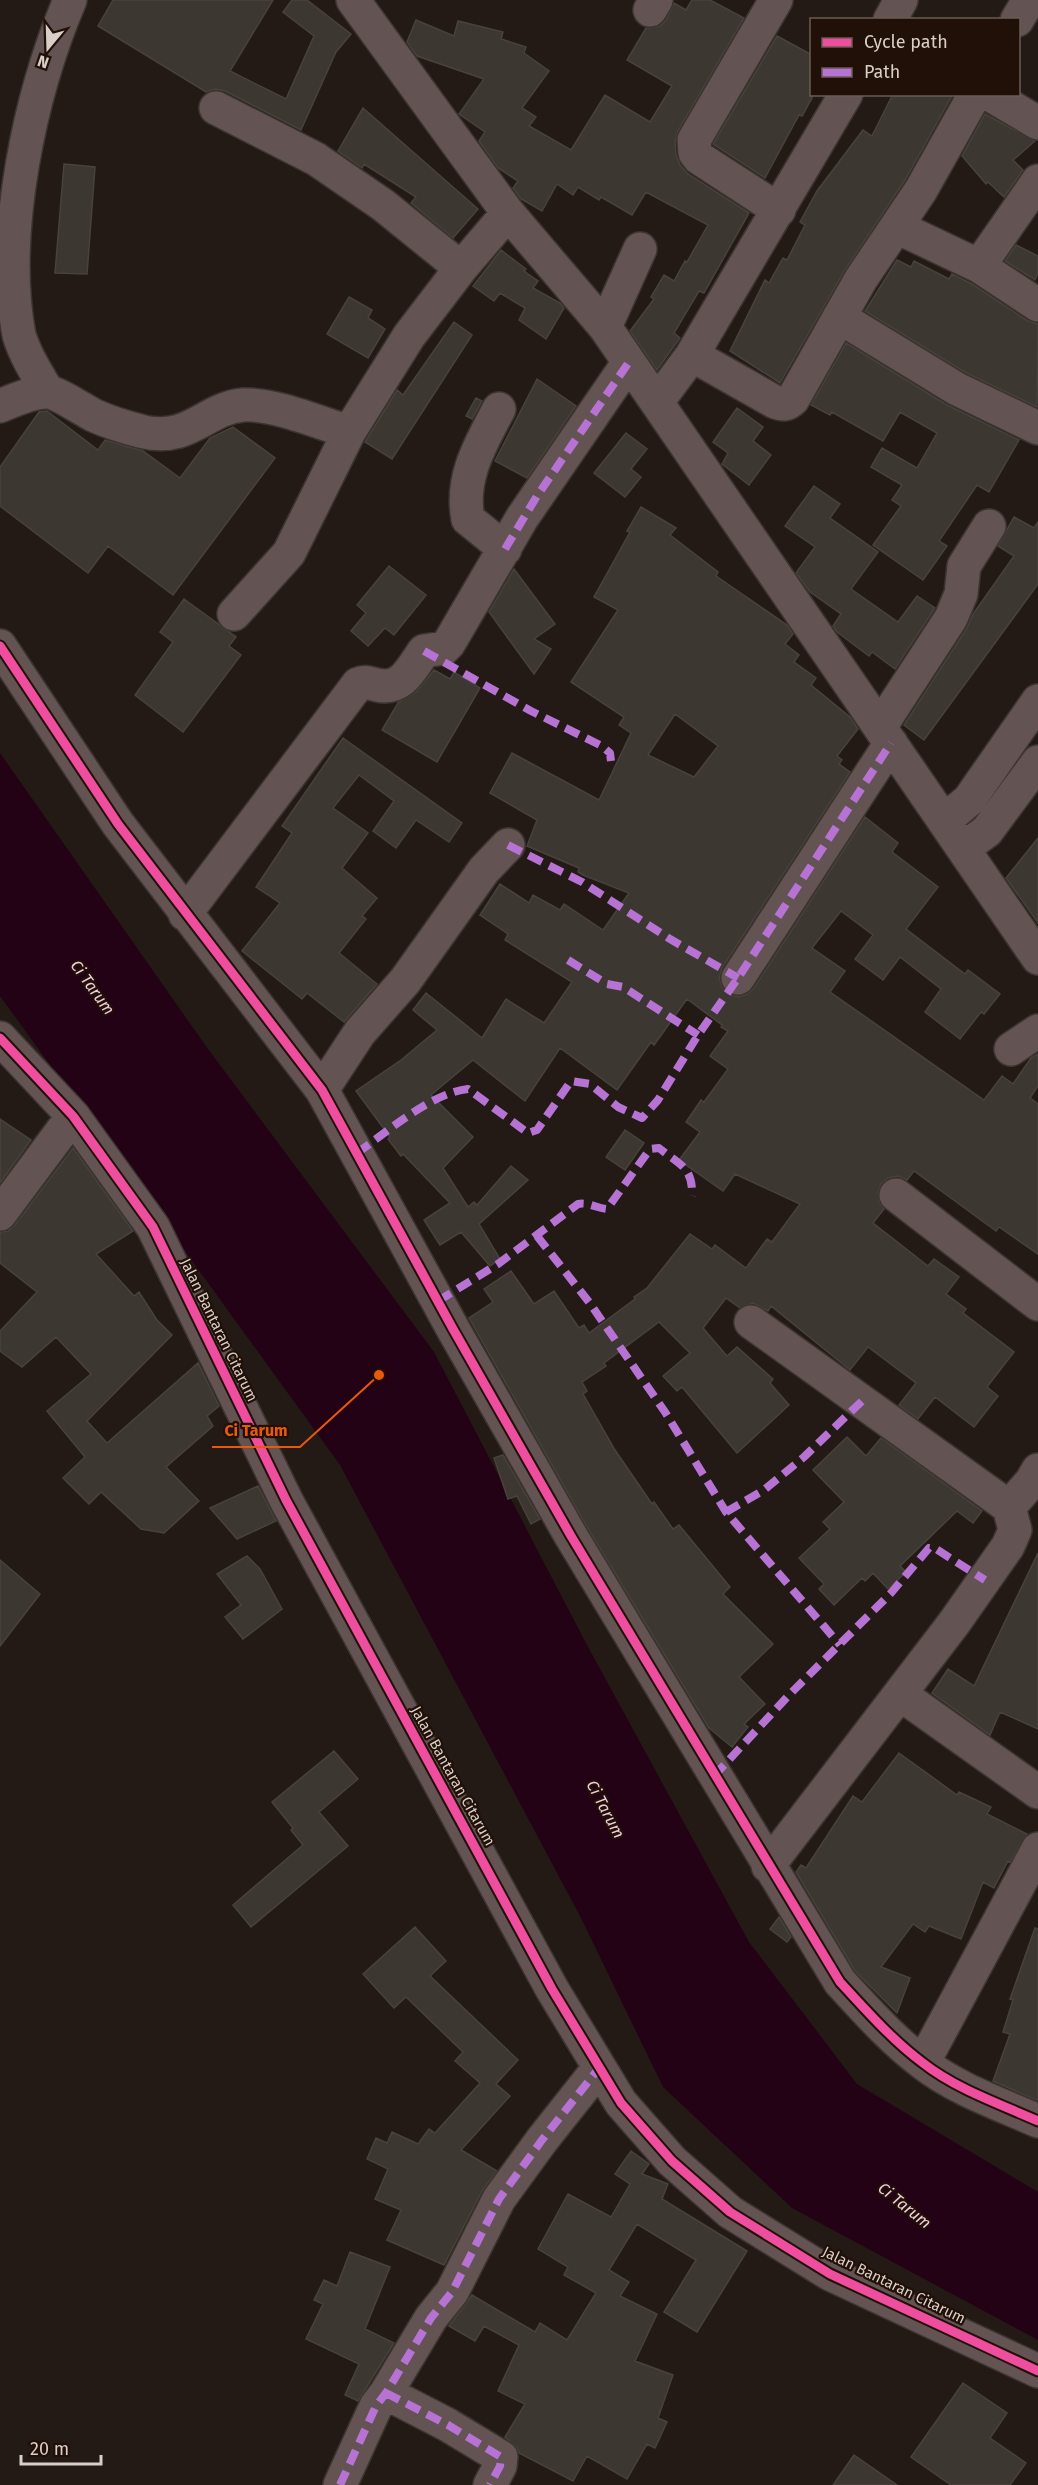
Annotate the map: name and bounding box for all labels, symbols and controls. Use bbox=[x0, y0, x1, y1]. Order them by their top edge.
north arrow bbox=[18, 18, 78, 78]
legend bbox=[810, 18, 1020, 96]
text: Cycle path bbox=[864, 31, 948, 53]
text: N bbox=[35, 51, 51, 72]
text: Path bbox=[864, 61, 900, 83]
water label: Ci Tarum bbox=[66, 956, 119, 1018]
street label: Jalan Bantaran Citarum bbox=[176, 1255, 262, 1405]
callout: Ci Tarum bbox=[212, 1413, 300, 1447]
text: Ci Tarum bbox=[224, 1421, 288, 1440]
street label: Jalan Bantaran Citarum bbox=[407, 1703, 499, 1849]
water label: Ci Tarum bbox=[582, 1777, 629, 1841]
water label: Ci Tarum bbox=[874, 2178, 935, 2233]
street label: Jalan Bantaran Citarum bbox=[819, 2242, 969, 2328]
scale bar bbox=[21, 2428, 100, 2466]
text: 20 m bbox=[30, 2438, 69, 2460]

